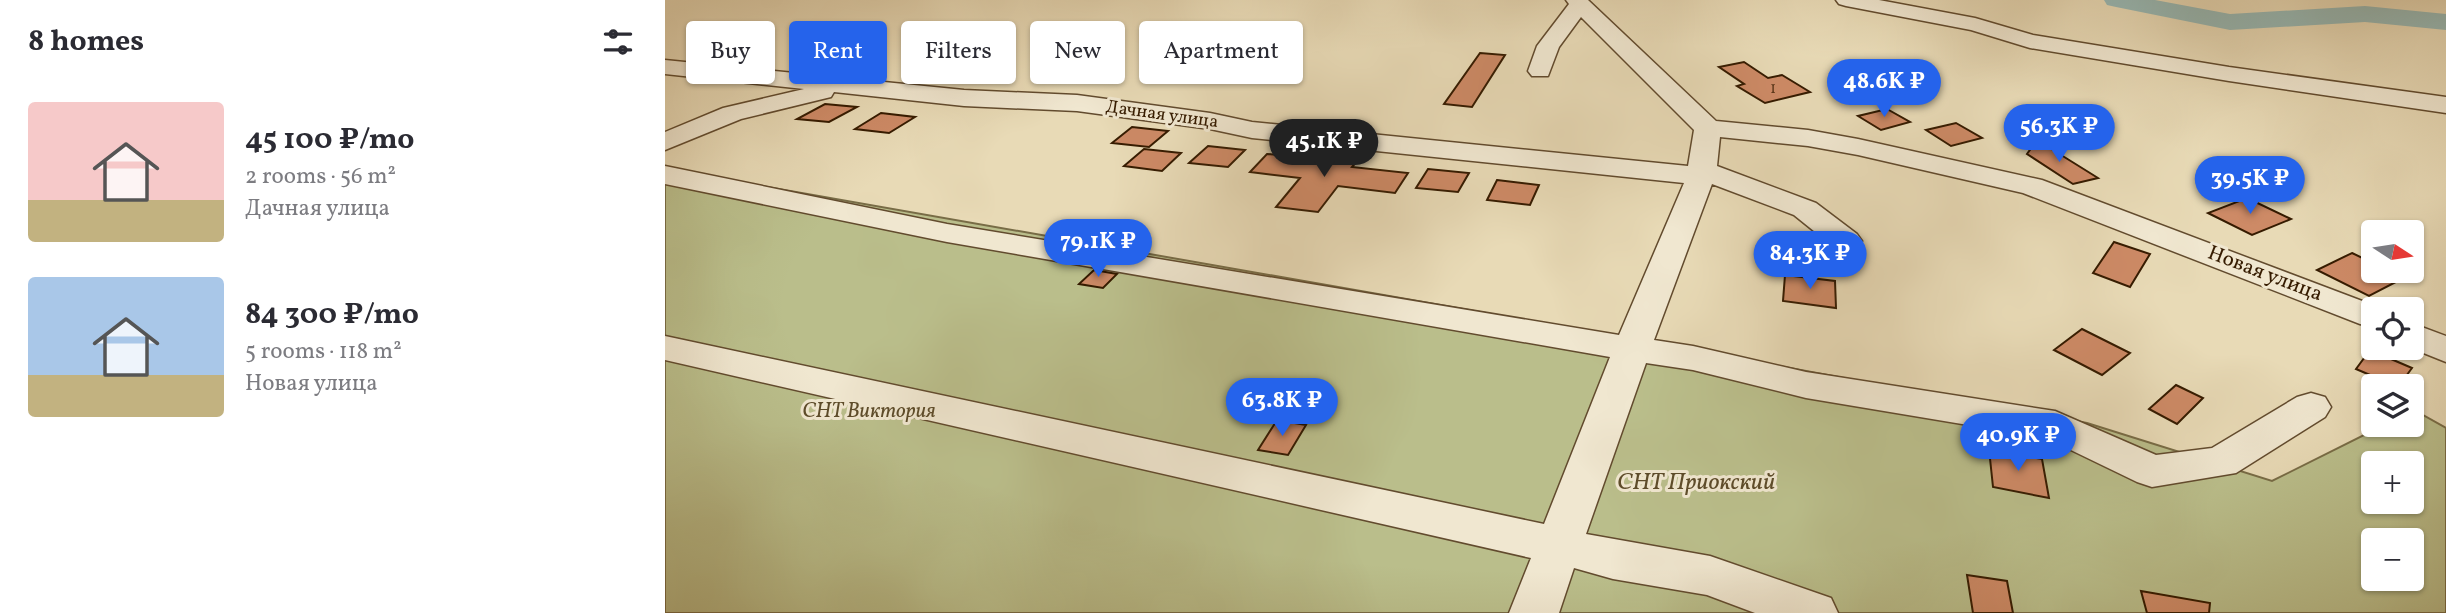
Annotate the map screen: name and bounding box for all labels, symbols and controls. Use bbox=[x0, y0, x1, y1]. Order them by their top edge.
text: 8 homes bbox=[28, 21, 144, 63]
chip: Buy bbox=[686, 21, 775, 84]
chip: Rent bbox=[789, 21, 887, 84]
chip: Filters bbox=[901, 21, 1016, 84]
chip: New bbox=[1030, 21, 1125, 84]
chip: Apartment bbox=[1139, 21, 1303, 84]
icon: filters bbox=[599, 23, 637, 61]
pin: 48.6K ₽ bbox=[1819, 60, 1949, 119]
text: 48.6K ₽ bbox=[1843, 66, 1925, 98]
house number: 1 bbox=[1770, 78, 1776, 100]
street label: Дачная улица bbox=[1104, 95, 1220, 135]
pin: 56.3K ₽ bbox=[1994, 104, 2124, 164]
text: 56.3K ₽ bbox=[2020, 111, 2098, 143]
text: 45 100 ₽/mo bbox=[245, 119, 414, 161]
pin: 45.1K ₽ bbox=[1259, 120, 1389, 179]
text: 45.1K ₽ bbox=[1285, 126, 1363, 158]
icon: home bbox=[84, 130, 168, 214]
pin: 39.5K ₽ bbox=[2185, 156, 2315, 216]
text: 2 rooms · 56 m² bbox=[245, 161, 396, 193]
text: 39.5K ₽ bbox=[2211, 163, 2289, 195]
text: Дачная улица bbox=[245, 193, 390, 225]
pin: 79.1K ₽ bbox=[1033, 219, 1163, 279]
north arrow bbox=[2361, 220, 2424, 284]
map controls bbox=[2361, 220, 2424, 591]
text: 79.1K ₽ bbox=[1060, 226, 1136, 258]
pin: 84.3K ₽ bbox=[1745, 232, 1875, 291]
text: 84.3K ₽ bbox=[1770, 238, 1850, 270]
street label: Новая улица bbox=[2203, 239, 2327, 309]
text: 84 300 ₽/mo bbox=[245, 294, 419, 336]
button: locate bbox=[2361, 297, 2424, 360]
icon: home bbox=[84, 305, 168, 389]
text: 5 rooms · 118 m² bbox=[245, 336, 402, 368]
text: Новая улица bbox=[245, 368, 378, 400]
button: layers bbox=[2361, 374, 2424, 437]
pin: 63.8K ₽ bbox=[1217, 378, 1347, 438]
text: 63.8K ₽ bbox=[1242, 385, 1322, 417]
park label: СНТ Виктория bbox=[802, 397, 936, 426]
pin: 40.9K ₽ bbox=[1953, 414, 2083, 473]
text: 40.9K ₽ bbox=[1976, 420, 2060, 452]
button: + bbox=[2361, 451, 2424, 514]
park label: СНТ Приокский bbox=[1617, 466, 1775, 500]
button: − bbox=[2361, 528, 2424, 591]

